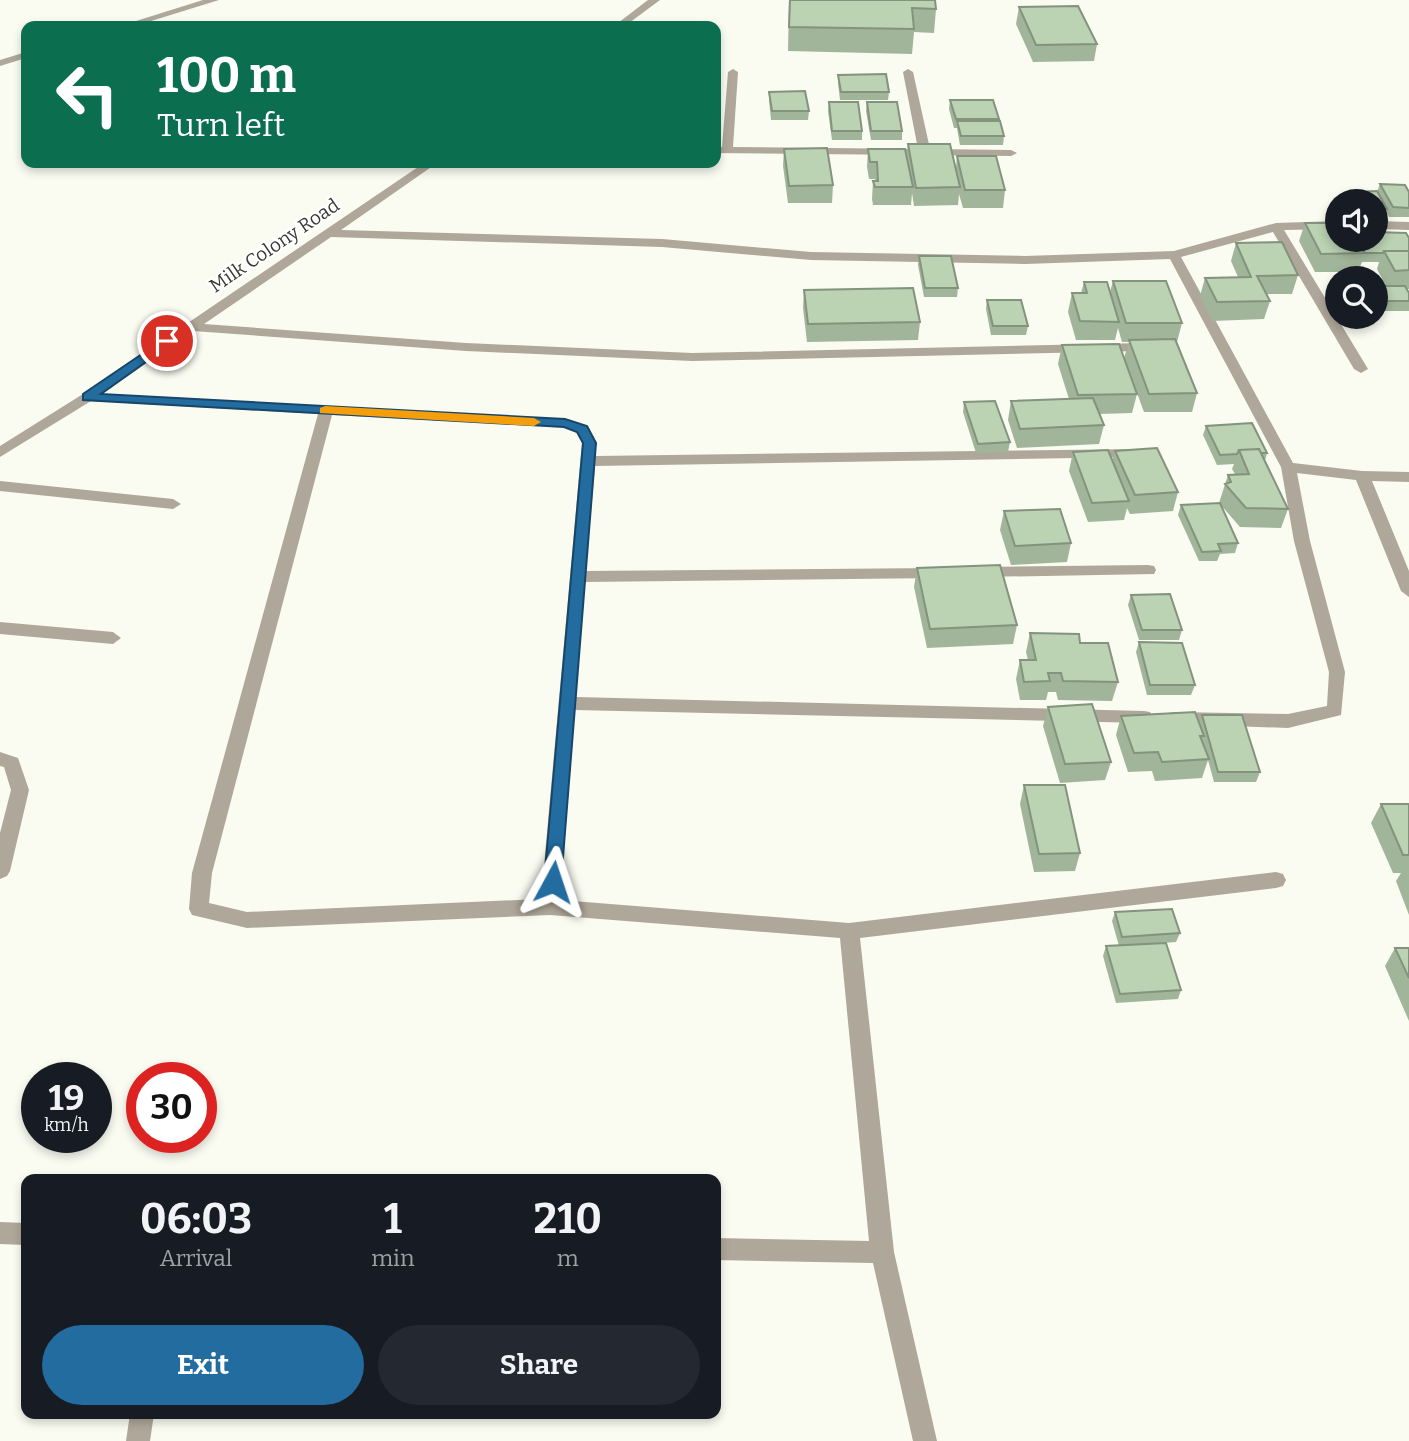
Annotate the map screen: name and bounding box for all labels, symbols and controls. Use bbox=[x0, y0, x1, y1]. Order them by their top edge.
text: 100 m bbox=[157, 46, 296, 105]
icon: left bbox=[42, 49, 133, 140]
text: Turn left bbox=[157, 106, 285, 144]
map controls bbox=[1325, 189, 1388, 329]
button: sound bbox=[1325, 189, 1388, 252]
street label: Milk Colony Road bbox=[205, 193, 344, 297]
button: search bbox=[1325, 266, 1388, 329]
pin bbox=[137, 311, 197, 371]
icon: arrive bbox=[148, 322, 186, 360]
position arrow bbox=[516, 845, 590, 919]
speed limit sign: 30 bbox=[126, 1062, 217, 1153]
text: 19 bbox=[49, 1077, 84, 1119]
text: km/h bbox=[44, 1114, 89, 1136]
text: 06:03 bbox=[140, 1194, 252, 1244]
text: 1 bbox=[384, 1194, 402, 1244]
text: 210 bbox=[534, 1194, 602, 1244]
text: Arrival bbox=[160, 1244, 233, 1272]
text: min bbox=[371, 1244, 415, 1272]
text: m bbox=[557, 1244, 579, 1272]
button: Exit bbox=[42, 1325, 364, 1405]
button: Share bbox=[378, 1325, 700, 1405]

